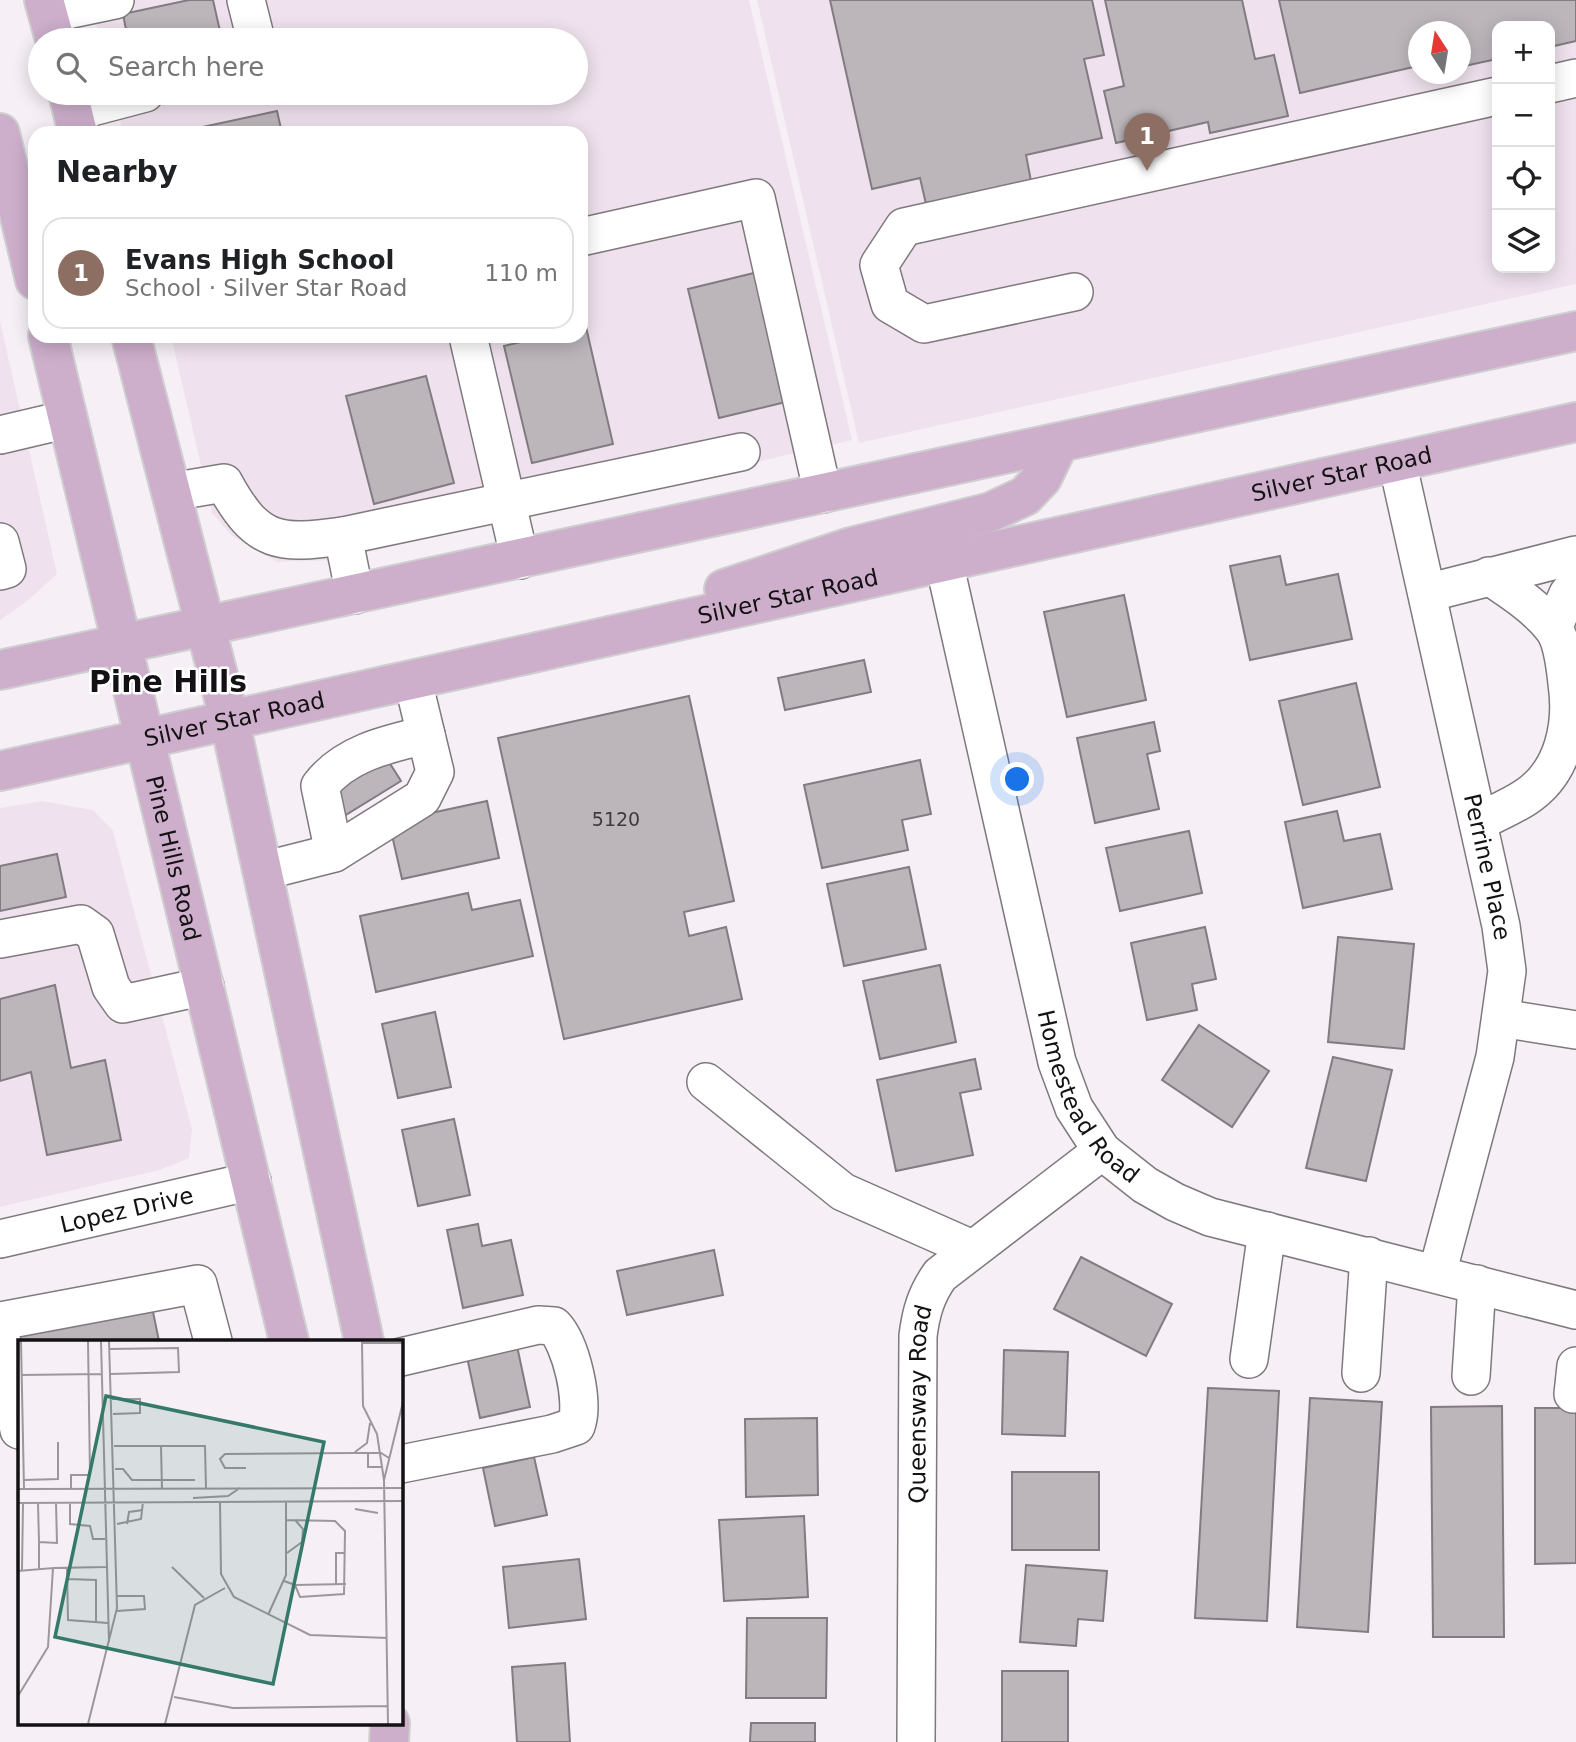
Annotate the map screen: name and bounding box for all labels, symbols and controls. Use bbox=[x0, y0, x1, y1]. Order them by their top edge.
north arrow bbox=[1408, 21, 1471, 84]
map controls bbox=[1492, 21, 1555, 273]
button: + bbox=[1492, 21, 1555, 84]
search box bbox=[28, 28, 588, 105]
icon: search bbox=[52, 48, 90, 86]
text: Search here bbox=[108, 52, 264, 82]
button: − bbox=[1492, 84, 1555, 147]
pin: 1 bbox=[1124, 113, 1170, 171]
button: locate bbox=[1492, 147, 1555, 210]
text: Nearby bbox=[56, 154, 178, 189]
button: layers bbox=[1492, 210, 1555, 273]
text: Evans High School bbox=[125, 245, 394, 275]
text: 1 bbox=[73, 260, 89, 286]
text: 110 m bbox=[484, 260, 558, 286]
text: School · Silver Star Road bbox=[125, 275, 407, 301]
street label: Silver Star Road bbox=[1249, 441, 1434, 507]
street label: Silver Star Road bbox=[695, 564, 881, 629]
district label: Pine Hills bbox=[89, 664, 247, 699]
street label: Silver Star Road bbox=[142, 687, 327, 752]
your location bbox=[1000, 762, 1034, 796]
street label: Pine Hills Road bbox=[141, 773, 206, 944]
street label: Perrine Place bbox=[1459, 791, 1516, 942]
house number: 5120 bbox=[592, 808, 640, 830]
street label: Homestead Road bbox=[1033, 1007, 1144, 1188]
street label: Lopez Drive bbox=[57, 1182, 196, 1238]
street label: Queensway Road bbox=[904, 1302, 937, 1504]
inset map bbox=[18, 1340, 402, 1724]

